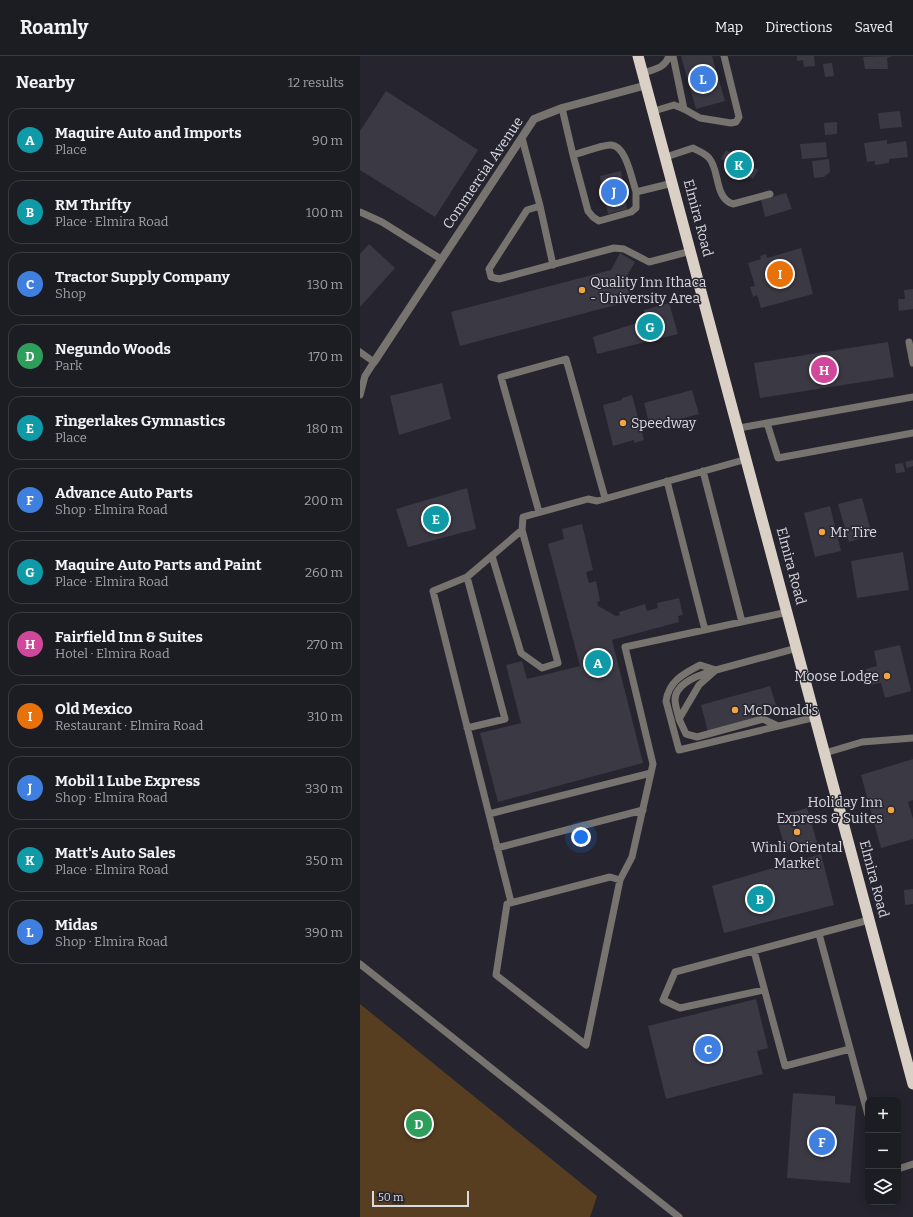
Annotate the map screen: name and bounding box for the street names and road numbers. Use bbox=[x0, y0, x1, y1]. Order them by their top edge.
street label: Commercial Avenue bbox=[439, 114, 527, 232]
street label: Elmira Road bbox=[680, 177, 716, 259]
street label: Elmira Road bbox=[773, 525, 809, 607]
street label: Elmira Road bbox=[856, 838, 892, 920]

